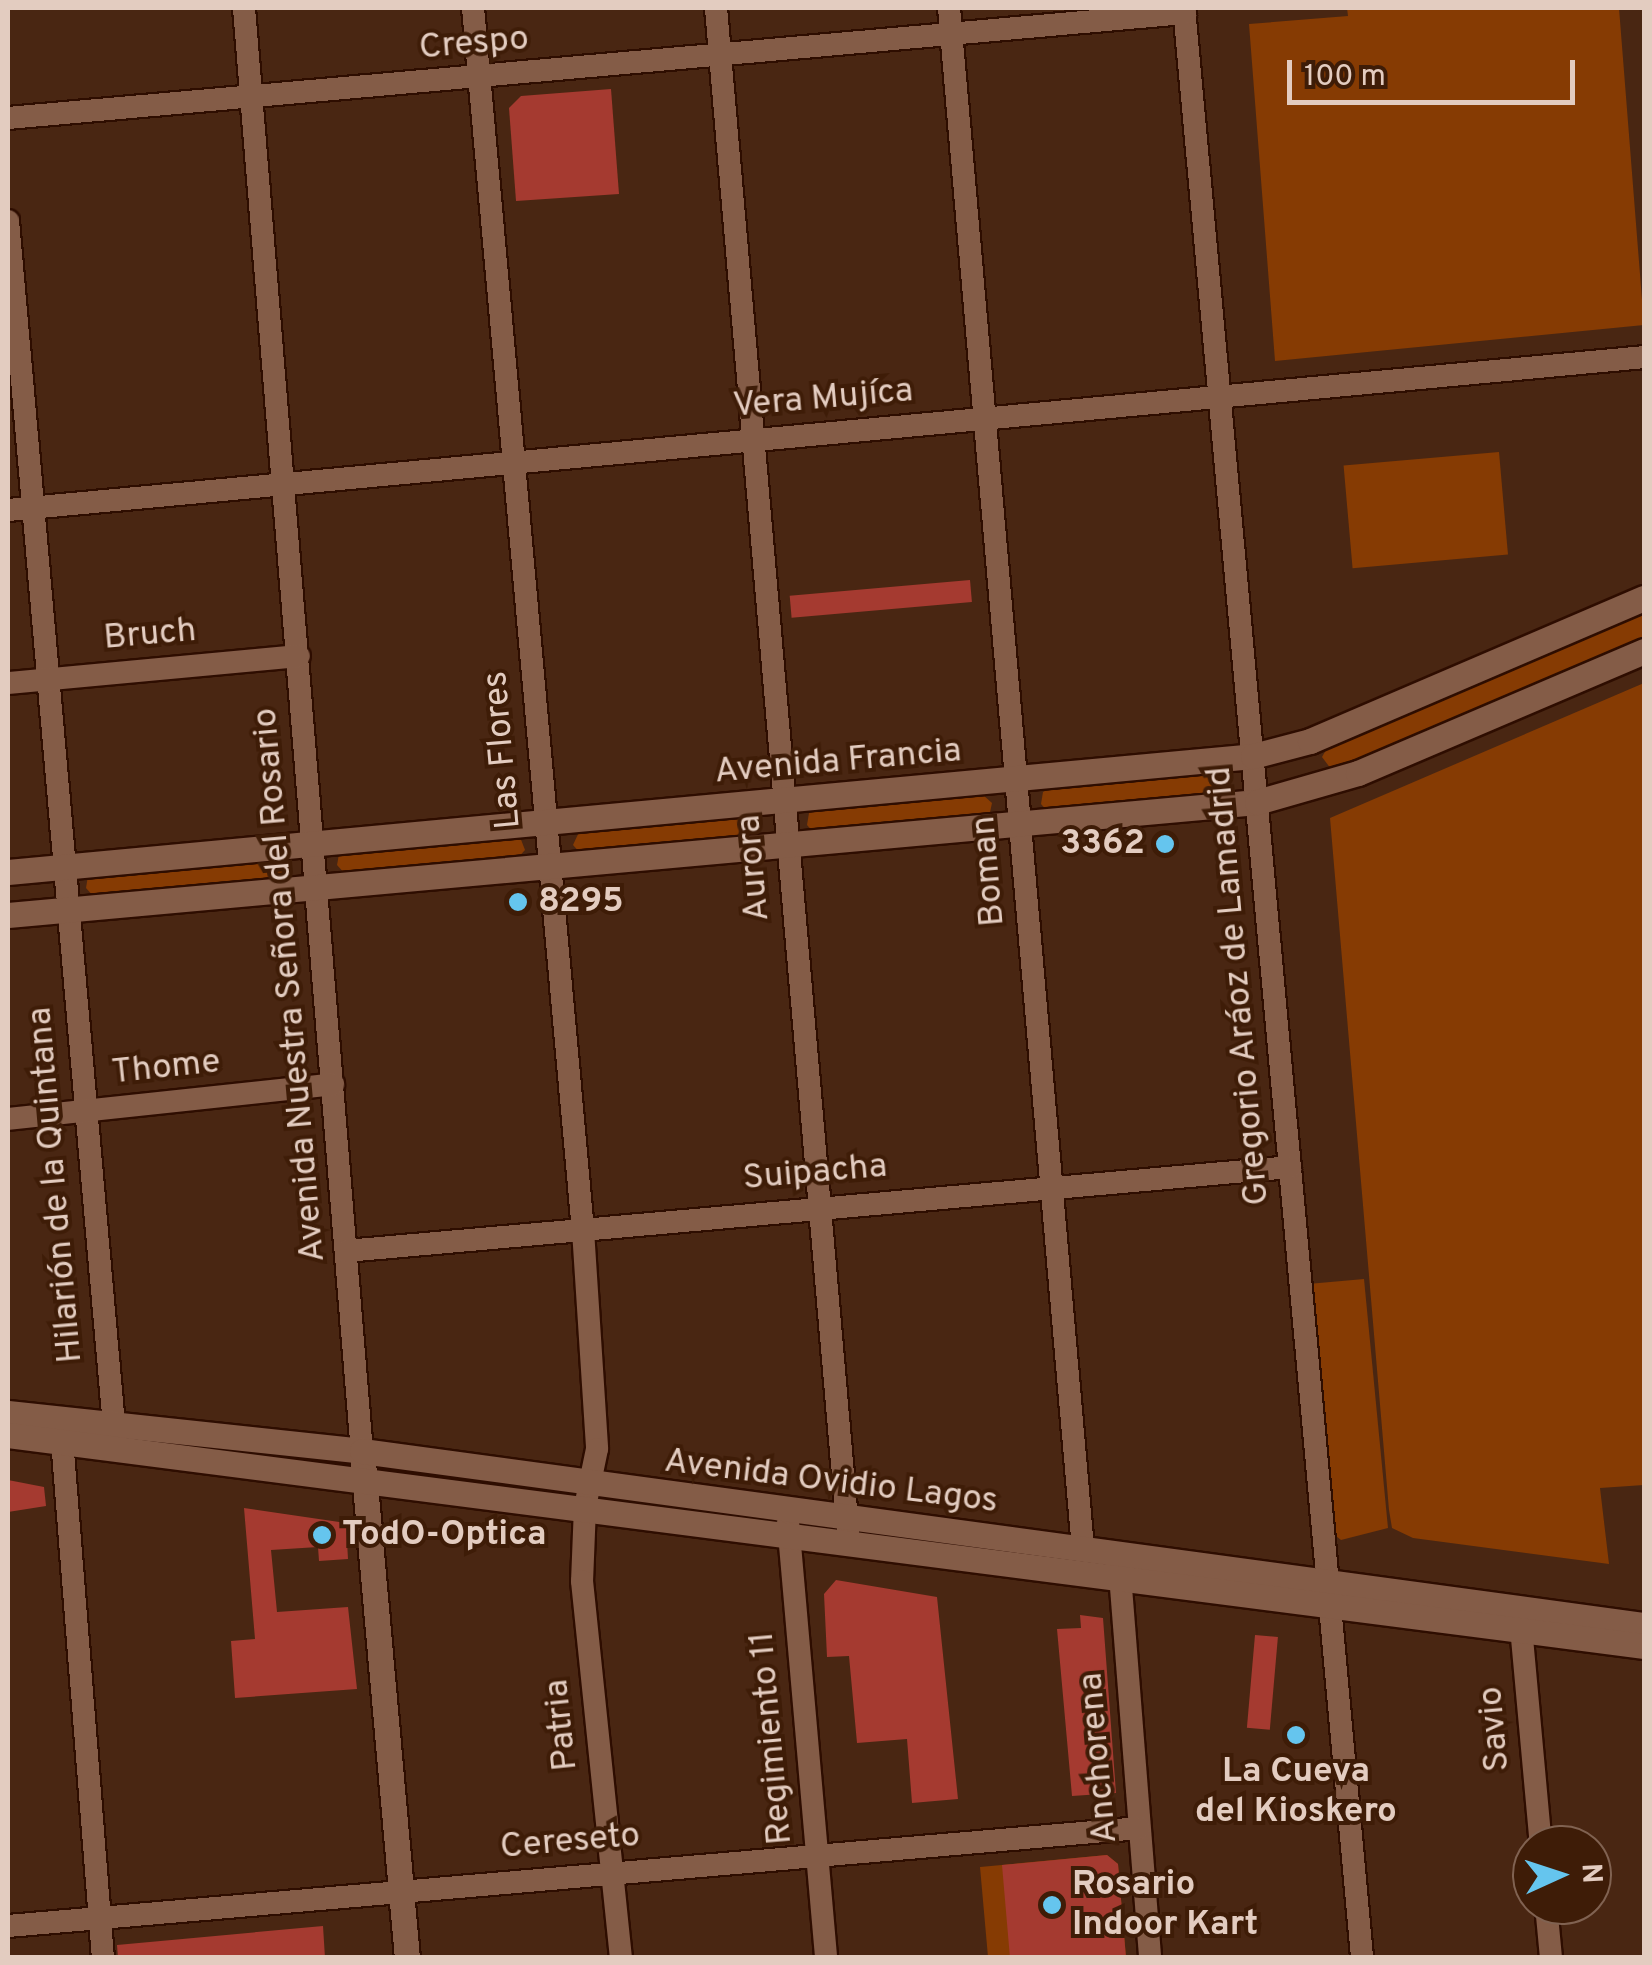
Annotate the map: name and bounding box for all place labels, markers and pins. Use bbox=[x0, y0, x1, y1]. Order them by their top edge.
place label: 3362 bbox=[1060, 823, 1145, 865]
marker: 3362 bbox=[1154, 833, 1176, 855]
place label: 8295 bbox=[538, 881, 624, 923]
marker: 8295 bbox=[507, 891, 529, 913]
place label: TodO-Optica bbox=[342, 1514, 546, 1556]
marker: TodO-Optica bbox=[311, 1524, 333, 1546]
marker: La Cueva del Kioskero bbox=[1285, 1724, 1307, 1746]
place label: La Cueva del Kioskero bbox=[1195, 1751, 1397, 1833]
place label: Rosario Indoor Kart bbox=[1072, 1864, 1258, 1946]
marker: Rosario Indoor Kart bbox=[1041, 1894, 1063, 1916]

